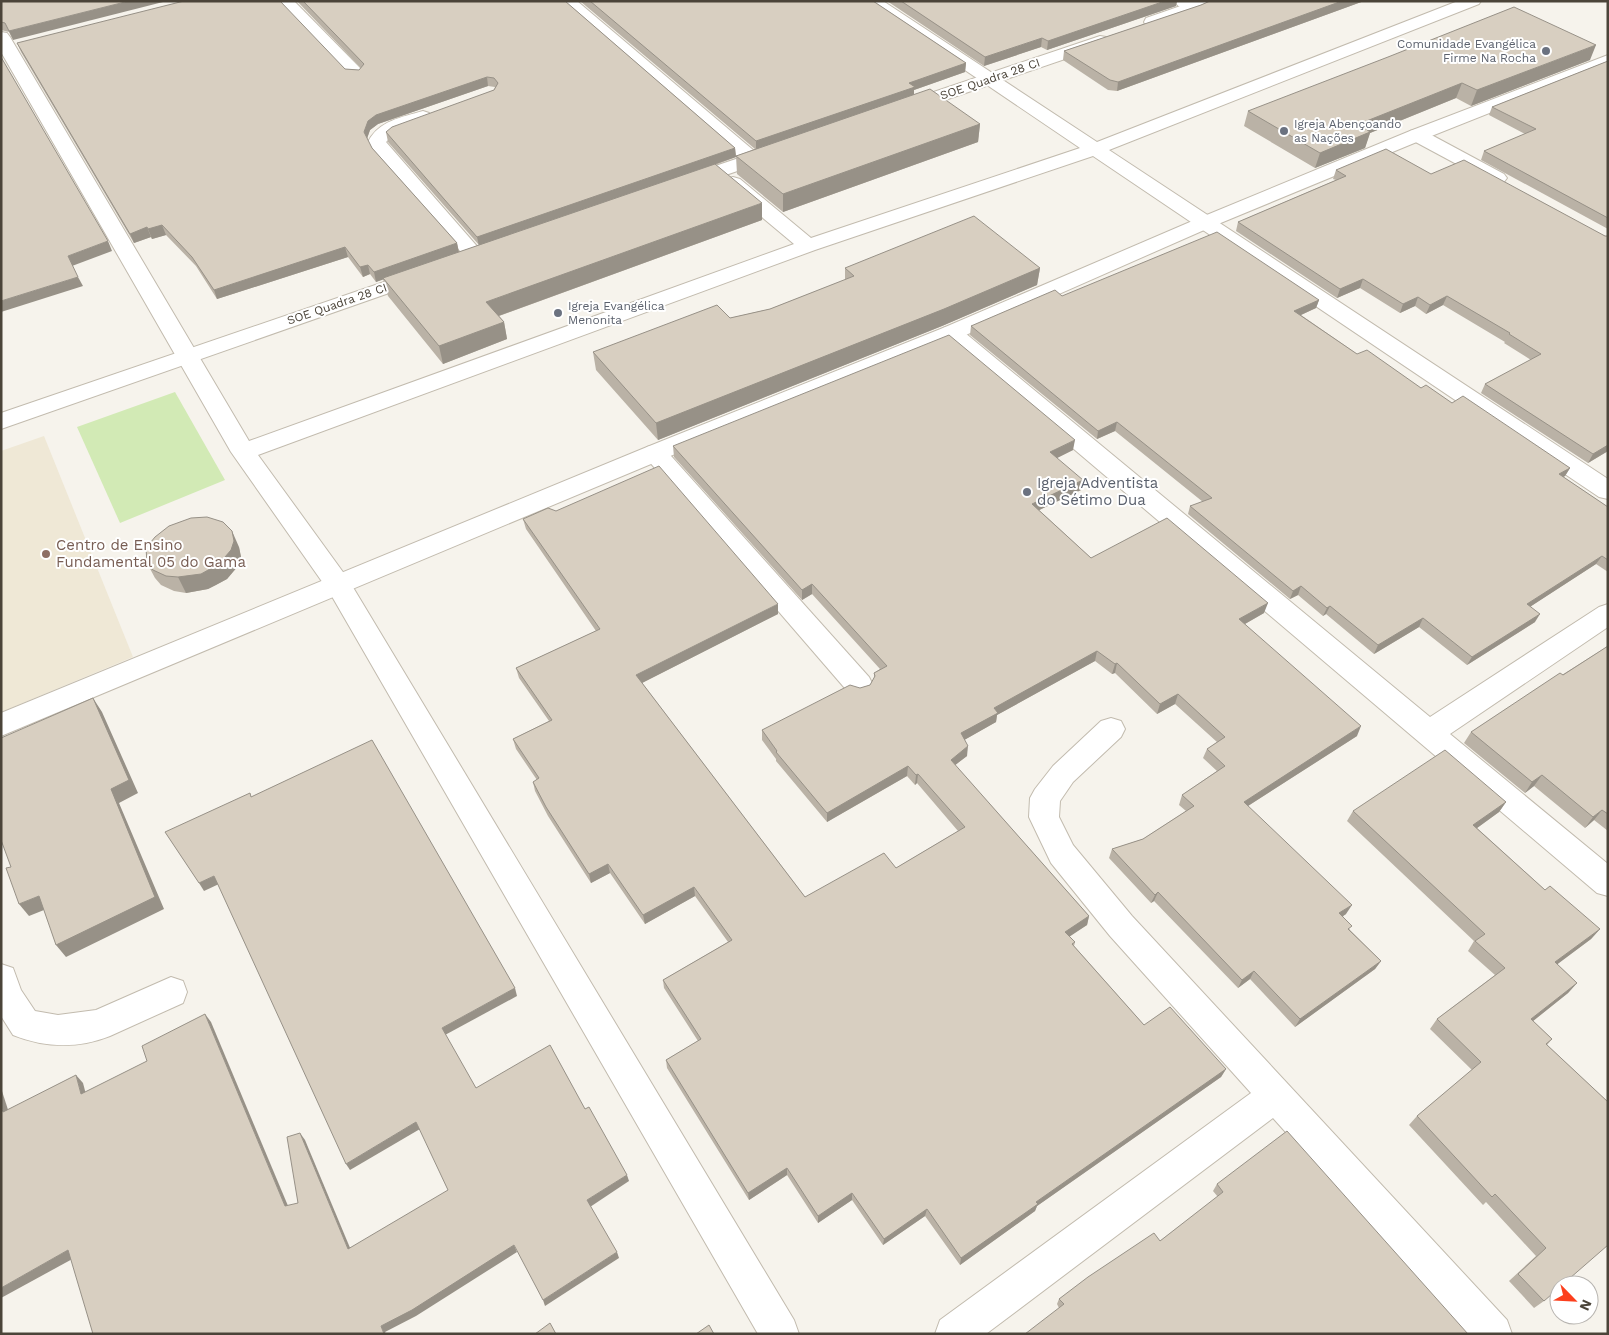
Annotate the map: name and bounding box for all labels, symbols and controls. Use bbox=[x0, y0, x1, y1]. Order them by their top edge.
place label: Comunidade Evangélica Firme Na Rocha bbox=[1397, 37, 1536, 65]
marker: Comunidade Evangélica Firme Na Rocha bbox=[1540, 45, 1552, 57]
street label: SOE Quadra 28 CI bbox=[938, 55, 1042, 103]
place label: Igreja Abençoando as Nações bbox=[1294, 117, 1401, 145]
marker: Igreja Abençoando as Nações bbox=[1278, 125, 1290, 137]
street label: SOE Quadra 28 CI bbox=[285, 280, 389, 328]
place label: Igreja Evangélica Menonita bbox=[568, 299, 665, 327]
marker: Igreja Evangélica Menonita bbox=[552, 307, 564, 319]
place label: Igreja Adventista do Sétimo Dua bbox=[1037, 474, 1159, 509]
marker: Igreja Adventista do Sétimo Dua bbox=[1021, 486, 1033, 498]
place label: Centro de Ensino Fundamental 05 do Gama bbox=[56, 536, 246, 571]
marker: Centro de Ensino Fundamental 05 do Gama bbox=[40, 548, 52, 560]
north arrow bbox=[1549, 1275, 1599, 1325]
text: N bbox=[1576, 1297, 1595, 1313]

